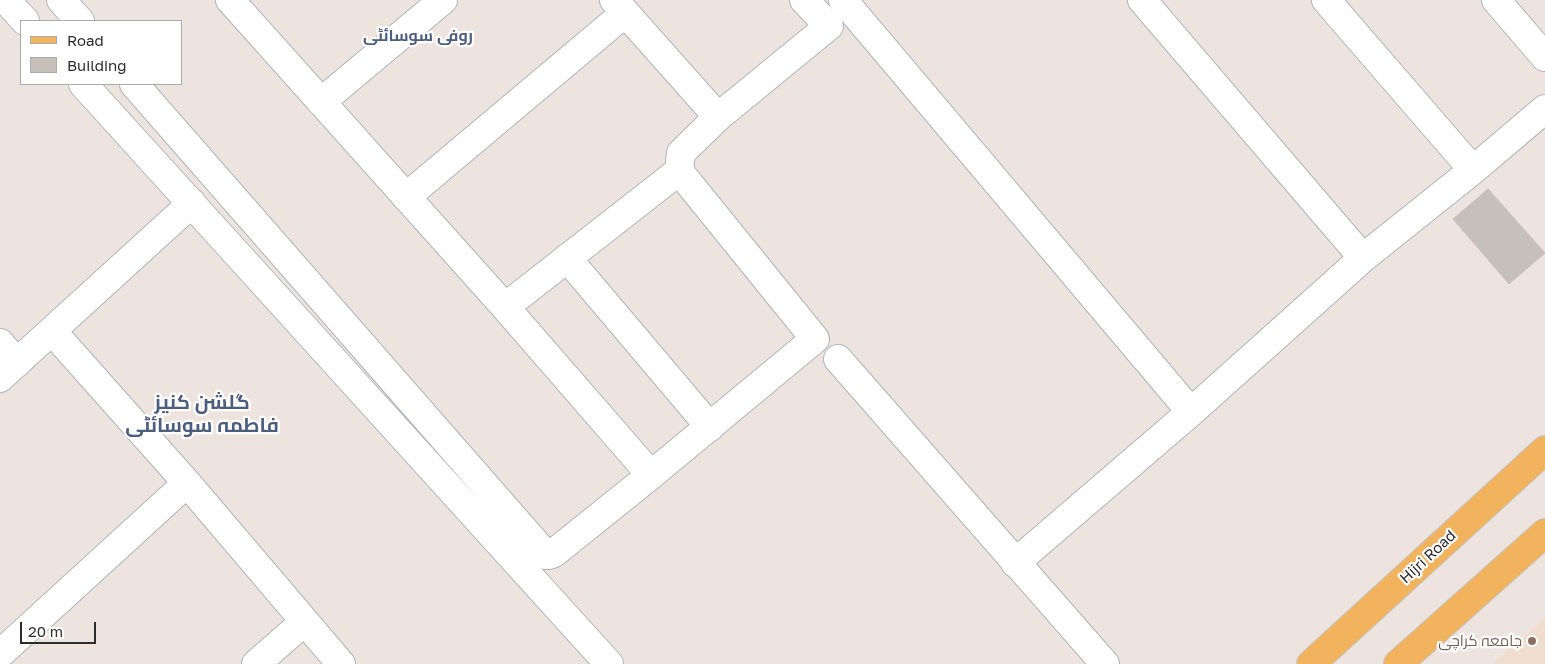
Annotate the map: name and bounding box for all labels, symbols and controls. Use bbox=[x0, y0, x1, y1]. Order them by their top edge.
legend bbox=[20, 20, 182, 85]
district label: روفی سوسائٹی bbox=[363, 26, 473, 46]
text: Road bbox=[67, 31, 104, 49]
text: Building bbox=[67, 56, 127, 74]
district label: گلشن کنیز فاطمہ سوسائٹی bbox=[125, 391, 279, 438]
street label: Hijri Road bbox=[1396, 527, 1460, 587]
scale bar bbox=[22, 612, 99, 644]
text: 20 m bbox=[28, 622, 63, 640]
place label: جامعہ کراچی bbox=[1438, 632, 1522, 650]
marker: جامعہ کراچی bbox=[1526, 635, 1538, 647]

